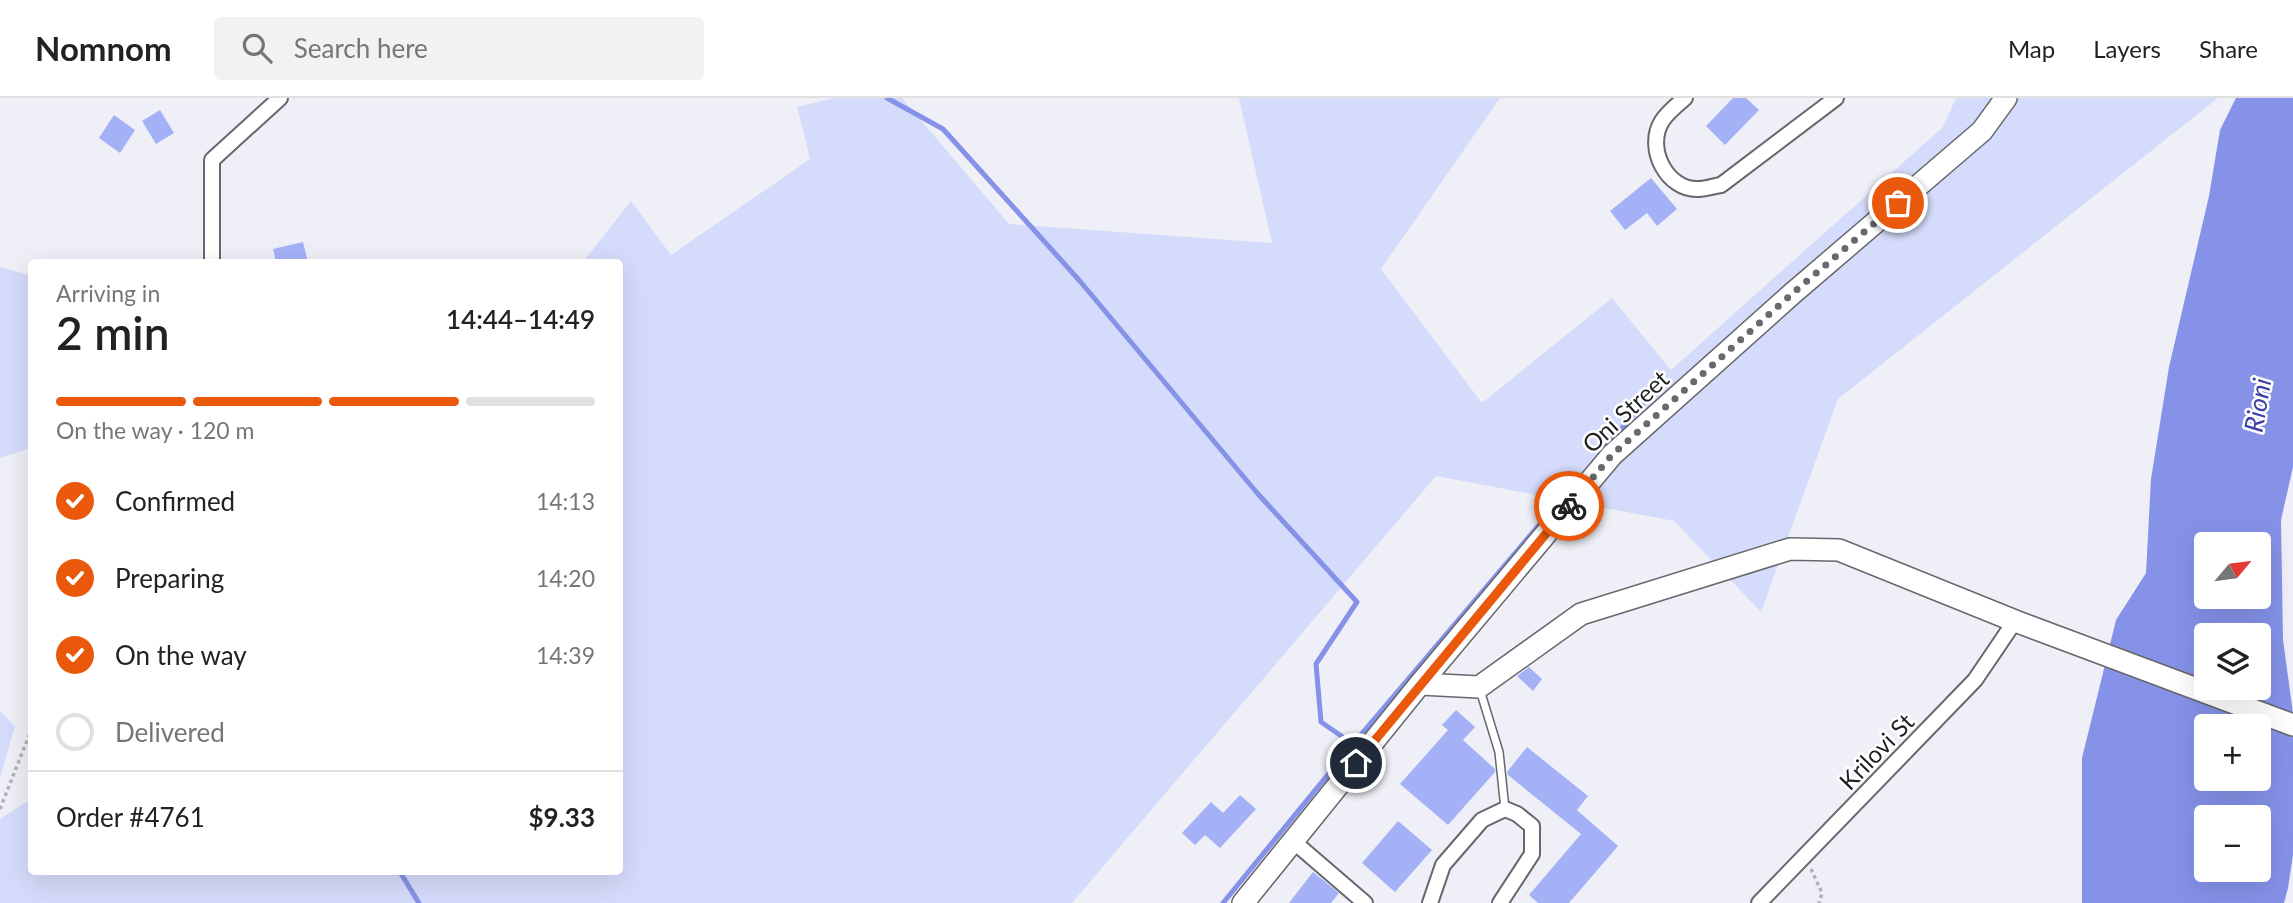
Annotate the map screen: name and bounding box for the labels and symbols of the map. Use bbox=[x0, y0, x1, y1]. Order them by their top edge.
pin bbox=[1868, 173, 1928, 233]
street label: Oni Street bbox=[1576, 363, 1674, 458]
water label: Rioni bbox=[2237, 376, 2277, 434]
courier bbox=[1534, 471, 1604, 541]
north arrow bbox=[2194, 532, 2272, 609]
street label: Krilovi St bbox=[1833, 707, 1920, 795]
pin bbox=[1326, 733, 1386, 793]

